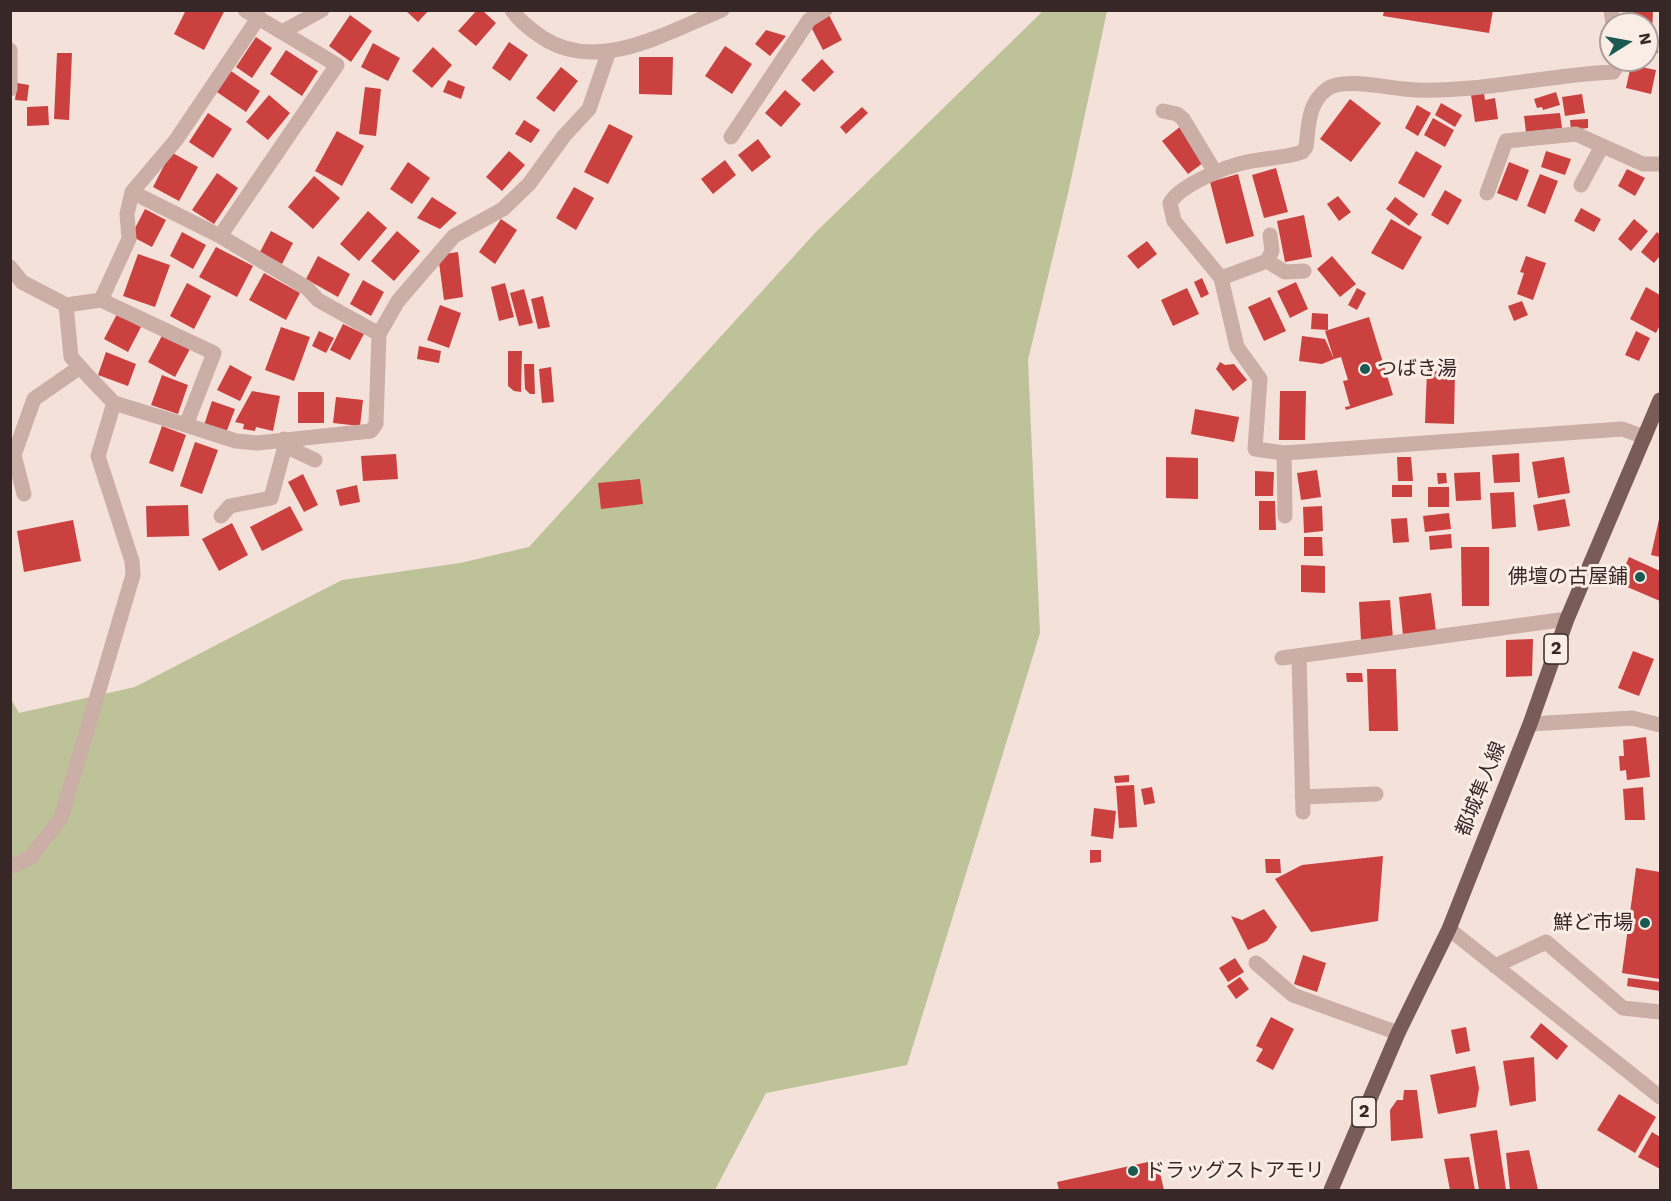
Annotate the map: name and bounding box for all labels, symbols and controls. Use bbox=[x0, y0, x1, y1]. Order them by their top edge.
north arrow bbox=[1599, 12, 1659, 72]
text: N bbox=[1635, 31, 1656, 46]
place label: つばき湯 bbox=[1377, 357, 1457, 381]
marker: つばき湯 bbox=[1358, 362, 1372, 376]
place label: 佛壇の古屋鋪 bbox=[1508, 565, 1628, 589]
marker: 佛壇の古屋鋪 bbox=[1633, 570, 1647, 584]
road number: 2 bbox=[1544, 634, 1568, 664]
street label: 都城隼人線 bbox=[1451, 738, 1511, 840]
place label: 鮮ど市場 bbox=[1553, 911, 1633, 935]
marker: 鮮ど市場 bbox=[1638, 916, 1652, 930]
road number: 2 bbox=[1352, 1097, 1376, 1127]
place label: ドラッグストアモリ bbox=[1145, 1159, 1325, 1183]
marker: ドラッグストアモリ bbox=[1126, 1164, 1140, 1178]

